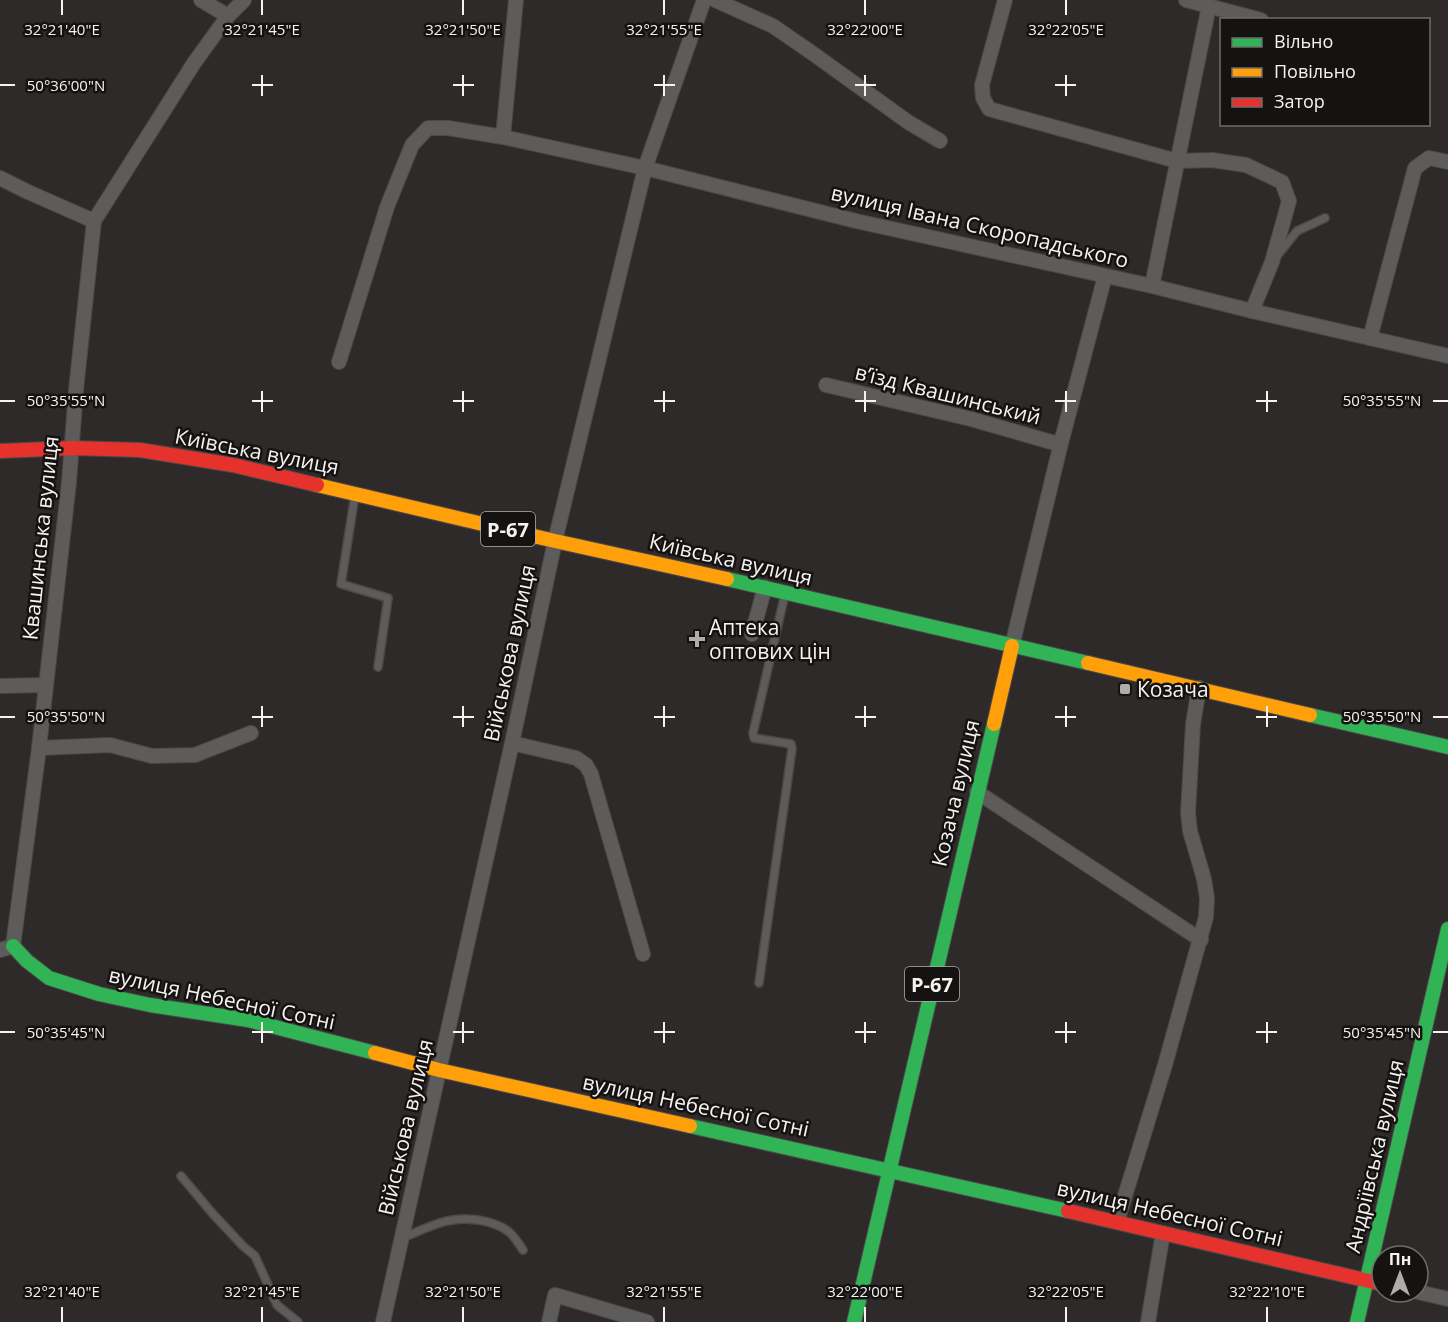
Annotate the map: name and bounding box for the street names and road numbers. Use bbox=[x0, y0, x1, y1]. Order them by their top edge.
street label: вулиця Івана Скоропадського bbox=[828, 178, 1132, 274]
street label: в’їзд Квашинський bbox=[852, 357, 1044, 431]
street label: Київська вулиця bbox=[173, 421, 341, 481]
street label: Квашинська вулиця bbox=[15, 435, 65, 641]
road number: Р-67 bbox=[481, 512, 535, 546]
street label: Київська вулиця bbox=[647, 527, 815, 591]
street label: Військова вулиця bbox=[477, 562, 541, 744]
street label: Козача вулиця bbox=[925, 717, 985, 869]
street label: вулиця Небесної Сотні bbox=[106, 960, 338, 1036]
road number: Р-67 bbox=[905, 967, 959, 1001]
street label: Військова вулиця bbox=[371, 1036, 439, 1218]
street label: Андріївська вулиця bbox=[1338, 1057, 1410, 1255]
street label: вулиця Небесної Сотні bbox=[580, 1067, 812, 1143]
street label: вулиця Небесної Сотні bbox=[1054, 1173, 1286, 1253]

